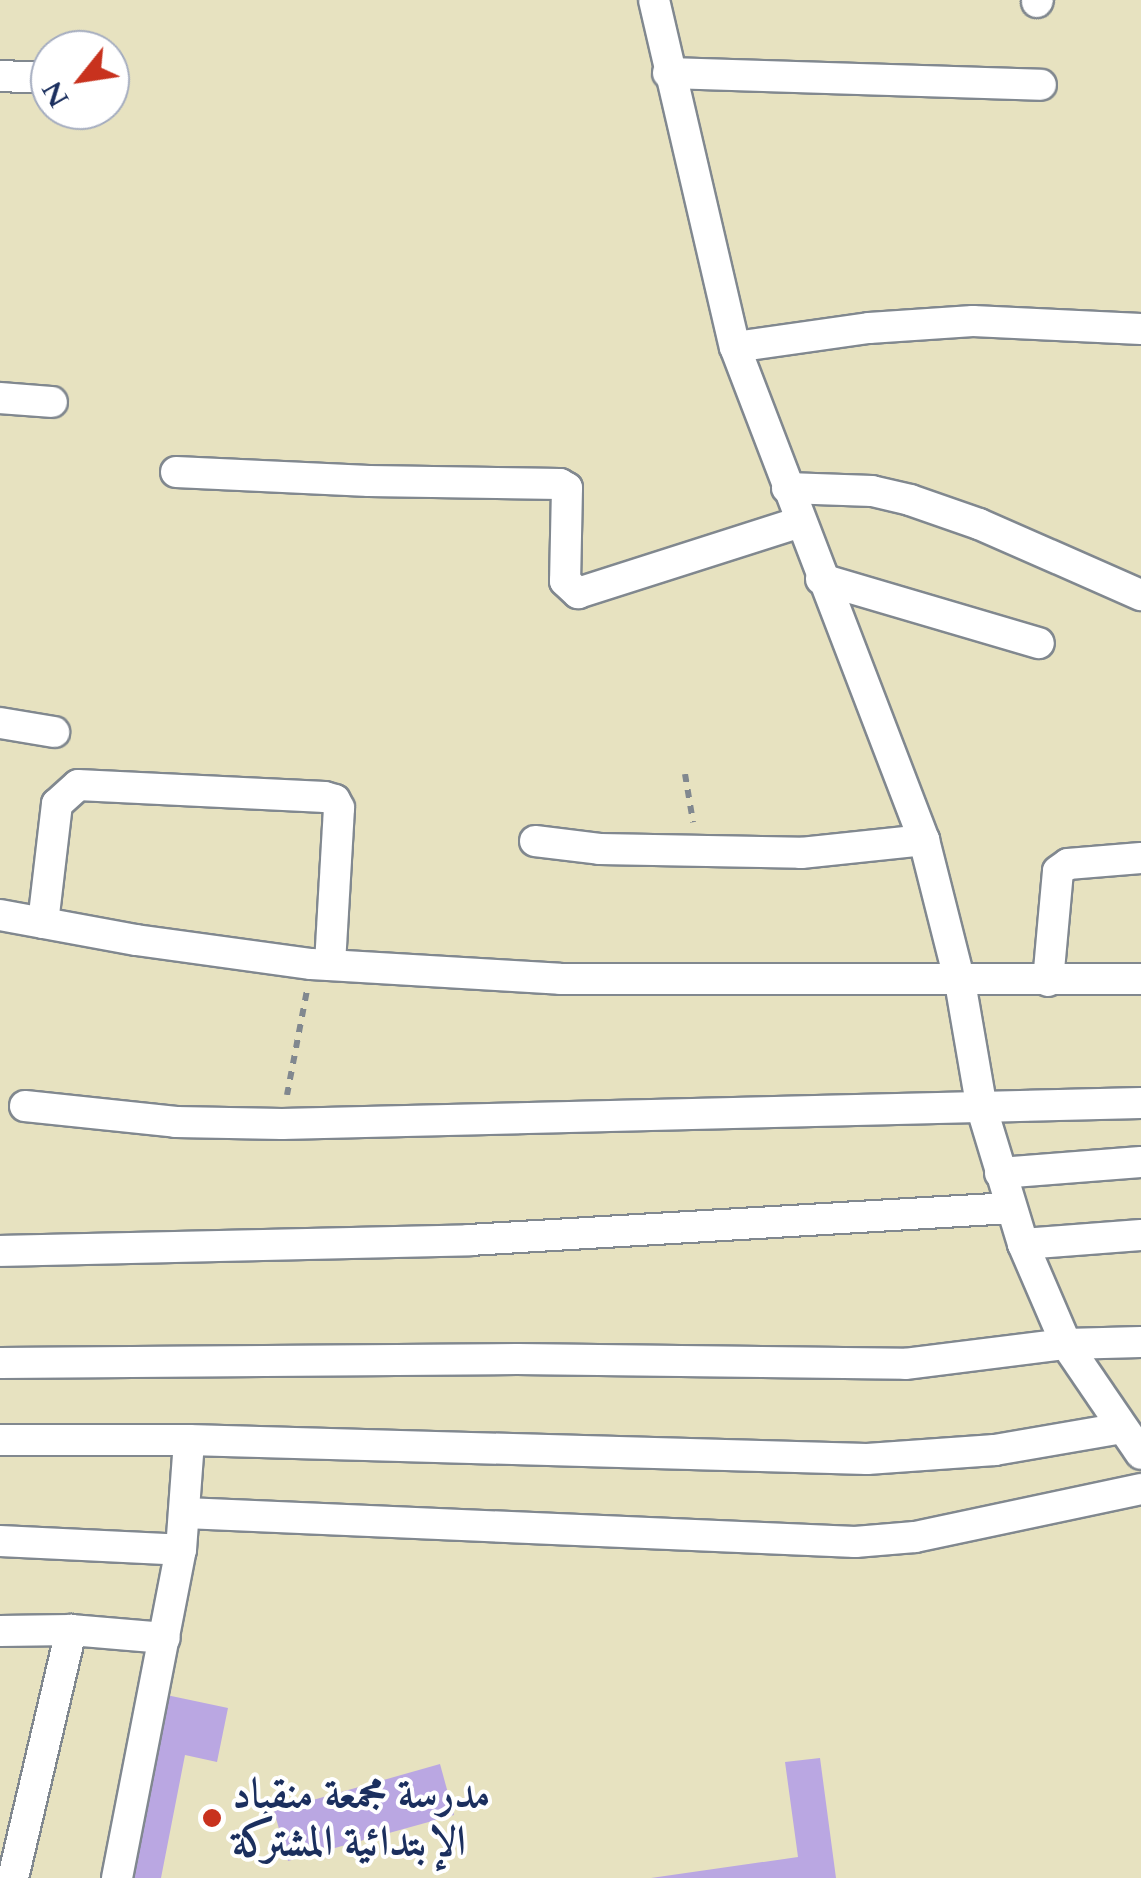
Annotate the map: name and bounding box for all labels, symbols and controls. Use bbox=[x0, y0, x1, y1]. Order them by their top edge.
north arrow bbox=[30, 30, 130, 130]
text: N bbox=[33, 74, 78, 114]
place label: مدرسة مجمعة منقباد الإبتدائية المشتركة bbox=[232, 1769, 490, 1868]
marker: مدرسة مجمعة منقباد الإبتدائية المشتركة bbox=[201, 1807, 223, 1829]

